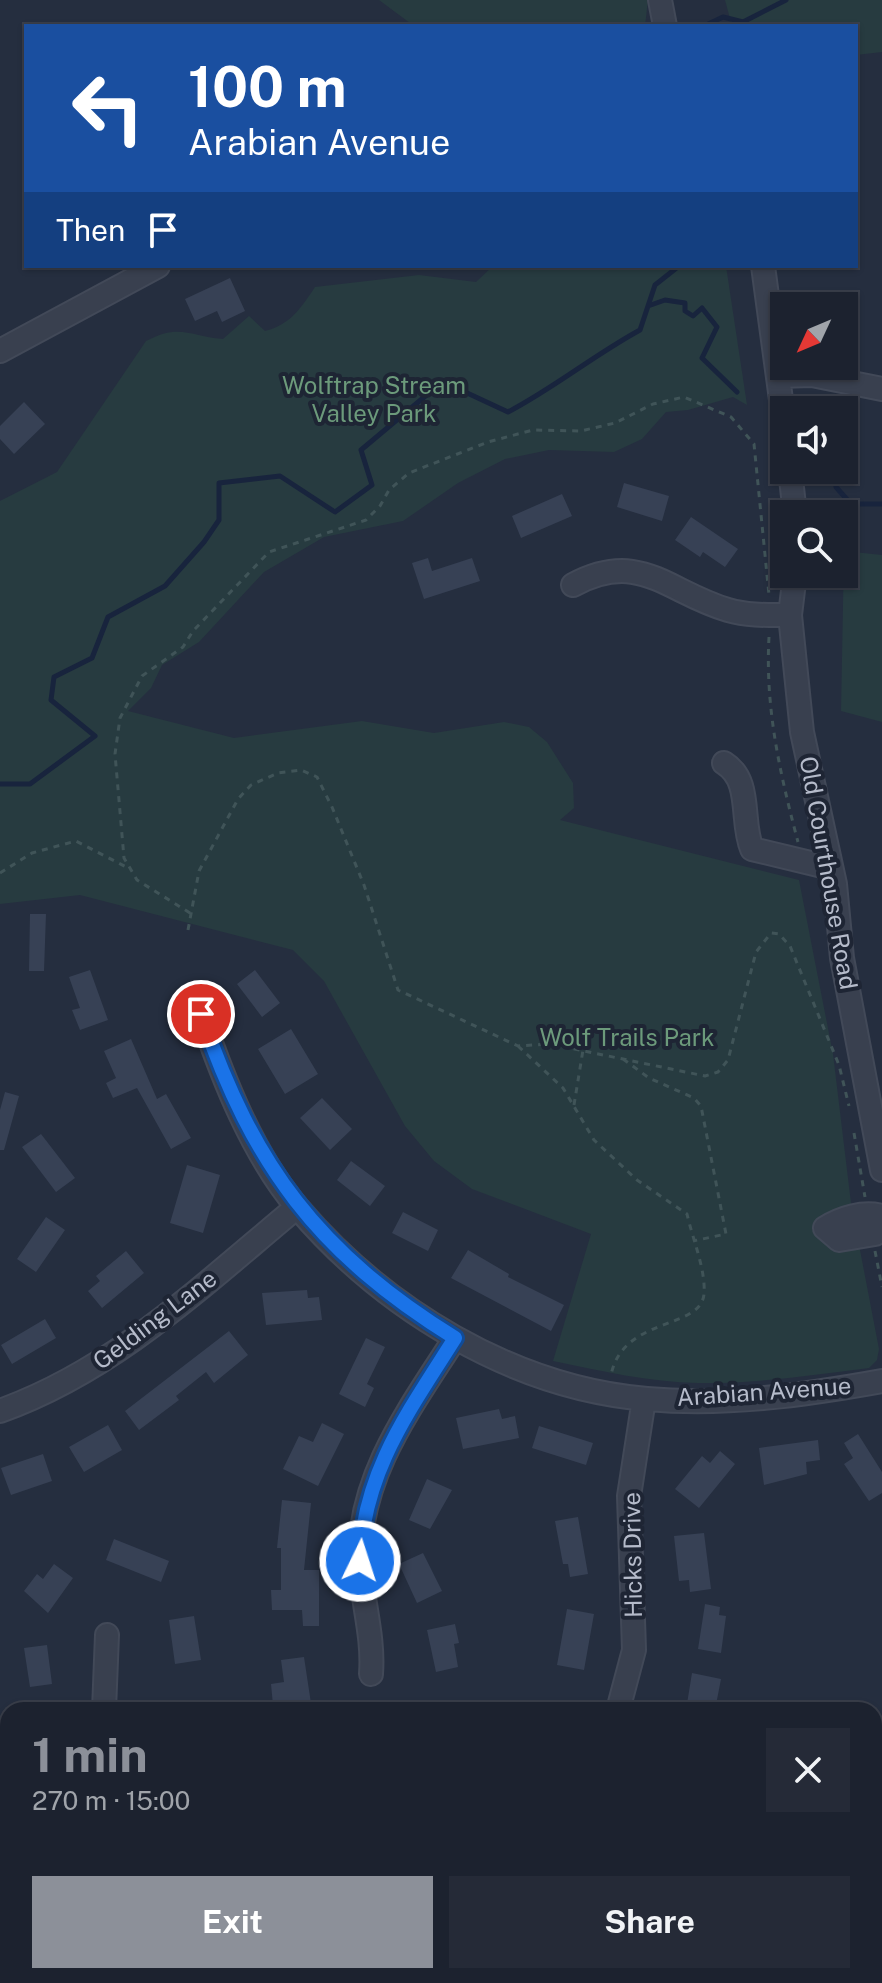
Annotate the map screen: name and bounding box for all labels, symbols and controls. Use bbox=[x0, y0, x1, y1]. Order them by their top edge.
text: 100 m bbox=[188, 54, 347, 120]
icon: left bbox=[56, 56, 160, 160]
text: Arabian Avenue bbox=[188, 121, 450, 163]
icon: arrive bbox=[141, 208, 185, 252]
text: Then bbox=[56, 212, 125, 248]
north arrow bbox=[770, 292, 858, 380]
map controls bbox=[770, 292, 858, 588]
park label: Wolftrap Stream Valley Park bbox=[282, 371, 466, 427]
button: sound bbox=[770, 396, 858, 484]
button: search bbox=[770, 500, 858, 588]
street label: Old Courthouse Road bbox=[795, 754, 863, 992]
pin bbox=[167, 980, 235, 1048]
icon: arrive bbox=[179, 992, 223, 1036]
park label: Wolf Trails Park bbox=[539, 1023, 715, 1051]
street label: Gelding Lane bbox=[87, 1264, 222, 1375]
street label: Arabian Avenue bbox=[676, 1371, 852, 1411]
street label: Hicks Drive bbox=[617, 1492, 647, 1618]
position arrow bbox=[318, 1519, 402, 1603]
text: 1 min bbox=[32, 1726, 148, 1783]
button: close bbox=[766, 1728, 850, 1812]
text: 270 m · 15:00 bbox=[32, 1785, 191, 1816]
button: Exit bbox=[32, 1876, 433, 1968]
button: Share bbox=[449, 1876, 850, 1968]

